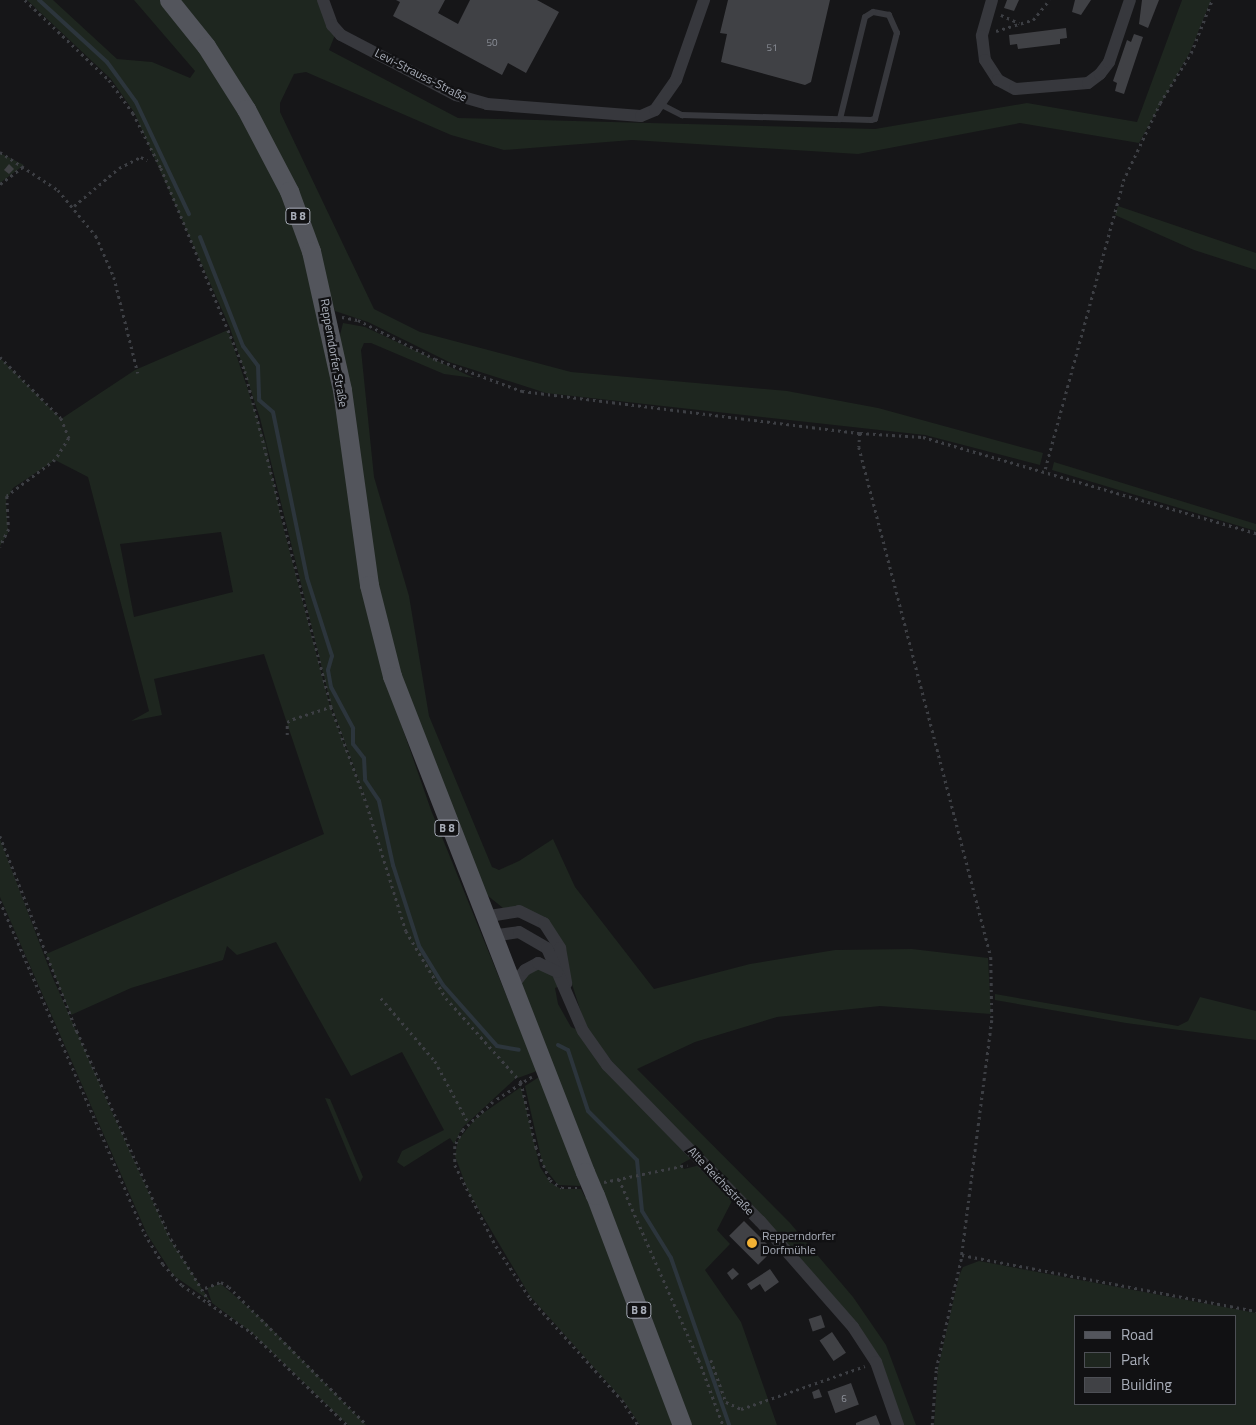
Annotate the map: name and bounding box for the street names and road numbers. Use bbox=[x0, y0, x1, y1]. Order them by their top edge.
street label: Levi-Strauss-Straße bbox=[372, 45, 470, 105]
road number: B 8 bbox=[284, 208, 312, 225]
street label: Repperndorfer Straße bbox=[317, 298, 351, 408]
road number: B 8 bbox=[433, 820, 461, 836]
street label: Alte Reichsstraße bbox=[685, 1144, 757, 1218]
road number: B 8 bbox=[625, 1302, 653, 1318]

